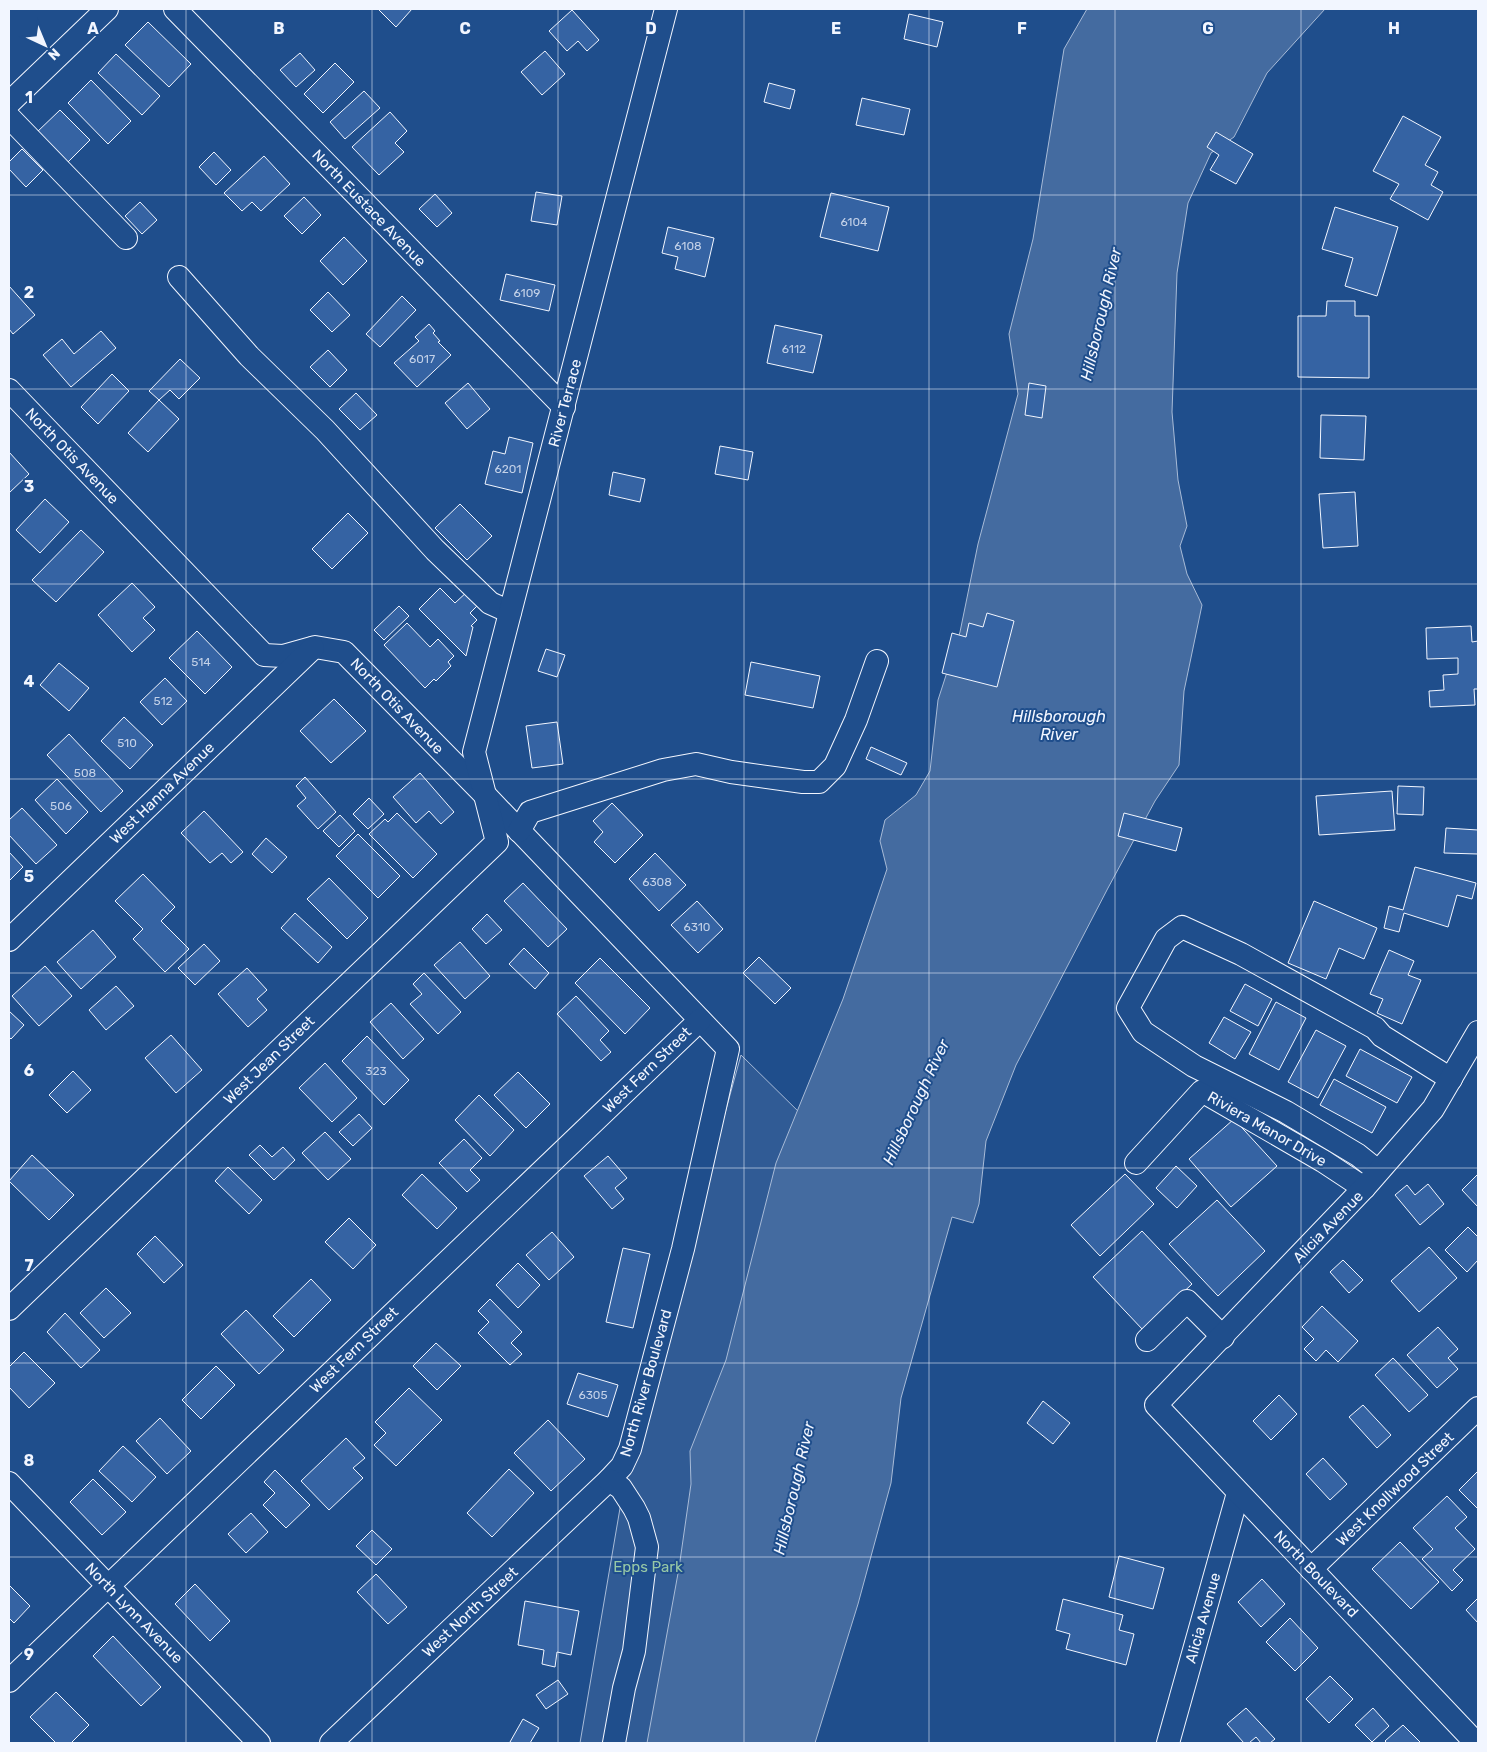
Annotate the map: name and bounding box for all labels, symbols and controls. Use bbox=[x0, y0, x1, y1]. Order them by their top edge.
text: A bbox=[87, 19, 99, 38]
text: B bbox=[273, 19, 285, 38]
text: C bbox=[459, 19, 471, 38]
text: D bbox=[645, 19, 657, 38]
text: E bbox=[831, 19, 841, 38]
text: F bbox=[1017, 19, 1027, 38]
text: G bbox=[1202, 19, 1214, 38]
text: H bbox=[1388, 19, 1400, 38]
north arrow bbox=[20, 20, 70, 70]
text: N bbox=[44, 44, 63, 64]
text: 1 bbox=[25, 88, 33, 107]
street label: North Eustace Avenue bbox=[308, 146, 430, 270]
house number: 6104 bbox=[840, 215, 868, 229]
house number: 6108 bbox=[674, 239, 702, 253]
water label: Hillsborough River bbox=[1076, 245, 1126, 382]
text: 2 bbox=[24, 283, 34, 302]
house number: 6109 bbox=[514, 286, 540, 300]
house number: 6112 bbox=[782, 342, 806, 356]
house number: 6017 bbox=[409, 352, 435, 366]
street label: River Terrace bbox=[545, 357, 585, 449]
street label: North Otis Avenue bbox=[22, 404, 122, 508]
house number: 6201 bbox=[494, 462, 522, 476]
text: 3 bbox=[24, 477, 34, 496]
street label: North Otis Avenue bbox=[347, 654, 447, 758]
house number: 514 bbox=[191, 655, 211, 669]
text: 4 bbox=[24, 672, 35, 691]
house number: 512 bbox=[153, 694, 173, 708]
water label: Hillsborough River bbox=[1012, 707, 1106, 744]
house number: 510 bbox=[117, 736, 137, 750]
street label: West Hanna Avenue bbox=[106, 738, 218, 848]
house number: 508 bbox=[74, 766, 96, 780]
house number: 506 bbox=[50, 799, 72, 813]
text: 5 bbox=[24, 867, 34, 886]
house number: 6308 bbox=[642, 875, 672, 889]
house number: 6310 bbox=[684, 920, 711, 934]
street label: West Jean Street bbox=[220, 1012, 318, 1108]
street label: West Fern Street bbox=[599, 1023, 695, 1117]
water label: Hillsborough River bbox=[879, 1036, 954, 1168]
text: 6 bbox=[24, 1061, 34, 1080]
house number: 323 bbox=[365, 1064, 387, 1078]
street label: Riviera Manor Drive bbox=[1204, 1088, 1330, 1170]
street label: Alicia Avenue bbox=[1289, 1187, 1367, 1267]
text: 7 bbox=[24, 1256, 34, 1275]
street label: West Fern Street bbox=[306, 1303, 402, 1397]
street label: North River Boulevard bbox=[616, 1307, 676, 1459]
house number: 6305 bbox=[578, 1388, 608, 1402]
water label: Hillsborough River bbox=[769, 1419, 819, 1556]
street label: West Knollwood Street bbox=[1333, 1428, 1458, 1550]
text: 8 bbox=[24, 1451, 35, 1470]
street label: North Boulevard bbox=[1270, 1527, 1362, 1621]
park label: Epps Park bbox=[613, 1558, 683, 1576]
street label: North Lynn Avenue bbox=[81, 1559, 187, 1667]
street label: West North Street bbox=[418, 1563, 522, 1661]
street label: Alicia Avenue bbox=[1181, 1571, 1225, 1665]
text: 9 bbox=[24, 1645, 34, 1664]

